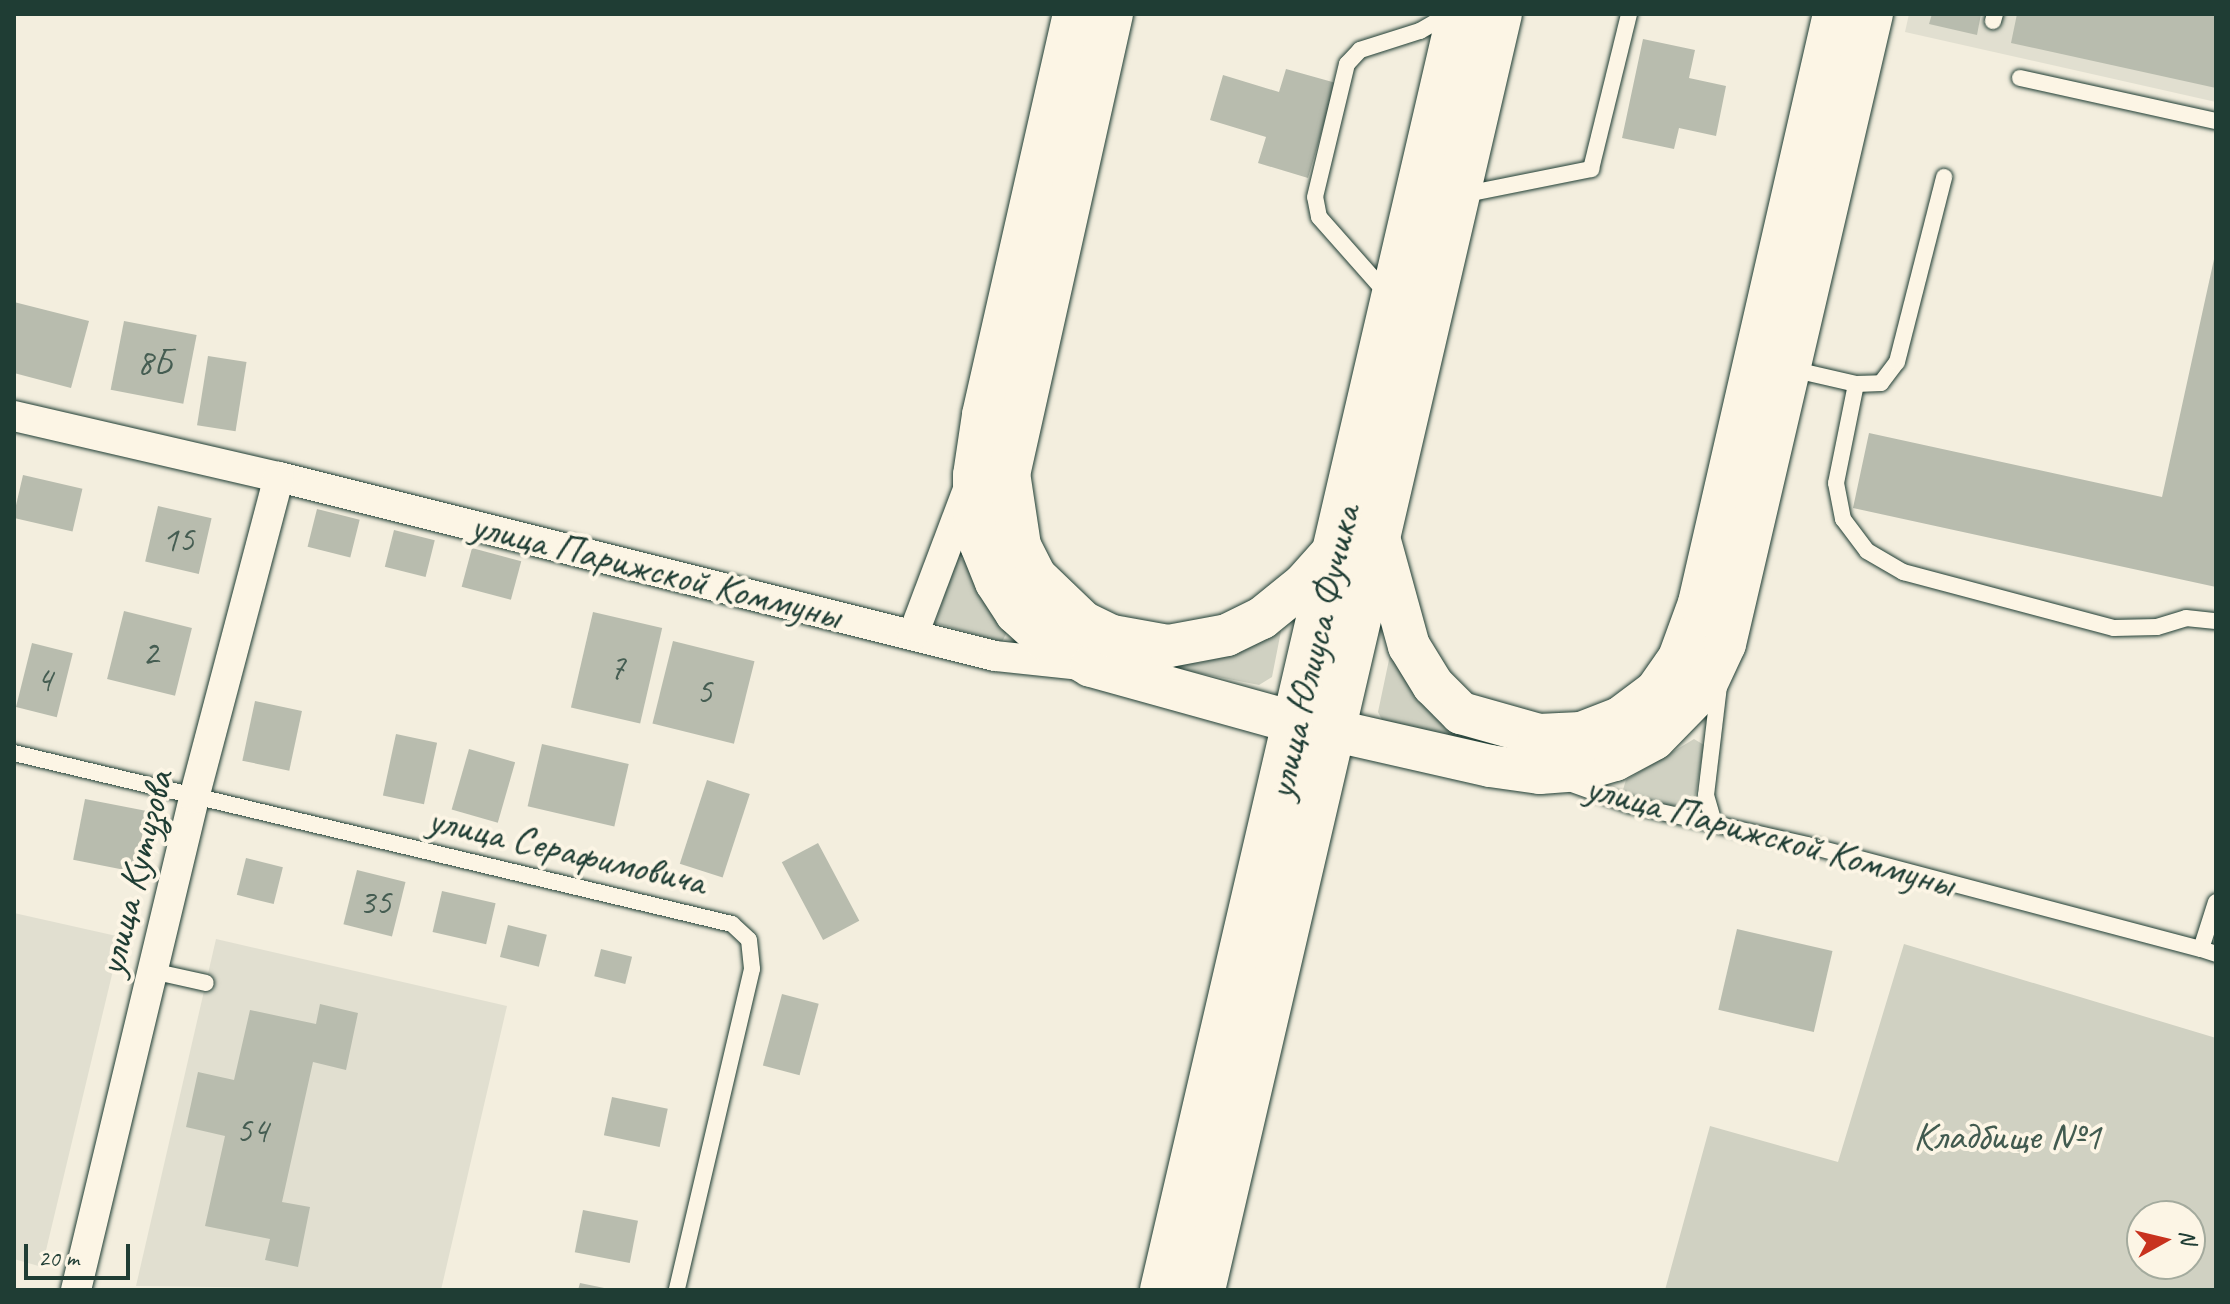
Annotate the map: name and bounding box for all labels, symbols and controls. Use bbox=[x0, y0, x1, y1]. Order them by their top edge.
house number: 8Б bbox=[137, 341, 171, 385]
street label: улица Парижской Коммуны bbox=[466, 501, 846, 639]
street label: улица Юлиуса Фучика bbox=[1256, 501, 1370, 803]
house number: 15 bbox=[162, 518, 194, 562]
house number: 2 bbox=[142, 632, 158, 676]
house number: 7 bbox=[609, 646, 625, 690]
house number: 4 bbox=[36, 658, 52, 702]
house number: 5 bbox=[696, 670, 712, 714]
street label: улица Парижской Коммуны bbox=[1581, 763, 1959, 907]
street label: улица Кутузова bbox=[86, 766, 184, 980]
street label: улица Серафимовича bbox=[425, 795, 709, 905]
house number: 35 bbox=[359, 881, 391, 925]
house number: 54 bbox=[236, 1109, 268, 1153]
park label: Кладбище №1 bbox=[1913, 1112, 2101, 1160]
north arrow bbox=[2126, 1200, 2206, 1280]
scale bar bbox=[28, 1228, 134, 1278]
text: N bbox=[2173, 1228, 2203, 1246]
text: 20 m bbox=[38, 1243, 79, 1273]

